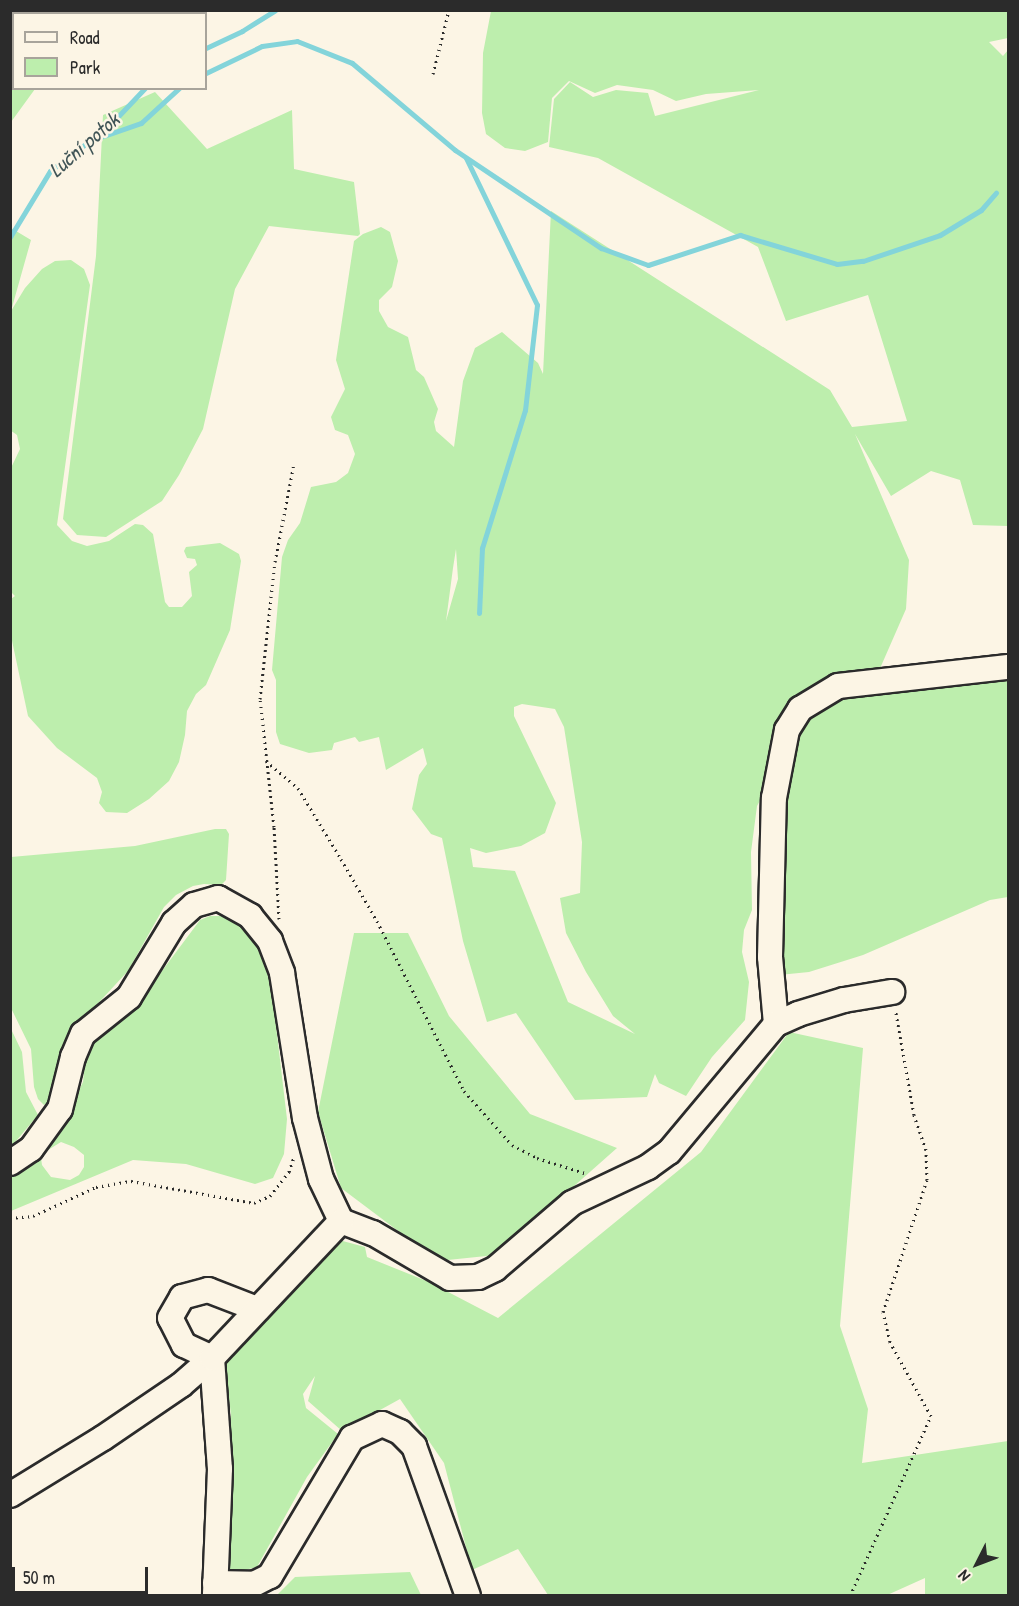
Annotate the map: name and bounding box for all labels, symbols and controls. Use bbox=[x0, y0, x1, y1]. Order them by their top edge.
legend bbox=[12, 12, 207, 90]
text: Road bbox=[70, 25, 100, 50]
text: Park bbox=[70, 55, 100, 80]
water label: Luční potok bbox=[44, 108, 124, 182]
north arrow bbox=[947, 1534, 1007, 1594]
scale bar bbox=[15, 1555, 152, 1593]
text: 50 m bbox=[23, 1565, 55, 1590]
text: N bbox=[953, 1566, 975, 1587]

